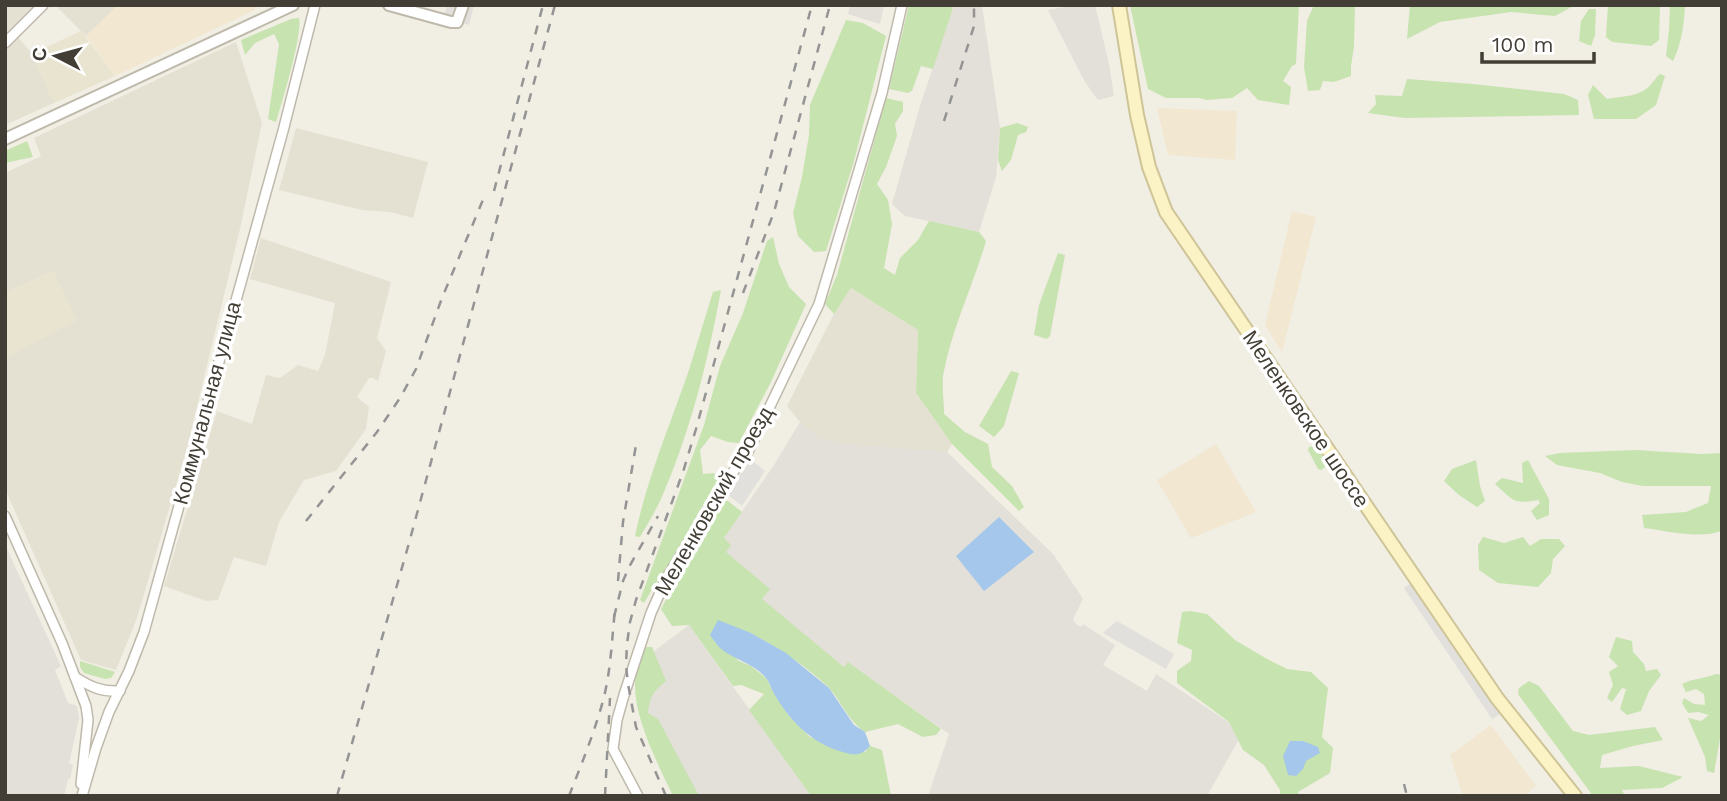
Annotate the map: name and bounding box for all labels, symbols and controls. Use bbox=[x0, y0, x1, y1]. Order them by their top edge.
north arrow bbox=[21, 21, 91, 91]
scale bar bbox=[1482, 21, 1594, 65]
text: 100 m bbox=[1492, 32, 1554, 57]
text: С bbox=[27, 46, 52, 62]
street label: Коммунальная улица bbox=[167, 298, 246, 507]
street label: Меленковское шоссе bbox=[1238, 326, 1375, 512]
street label: Меленковский проезд bbox=[649, 402, 778, 600]

